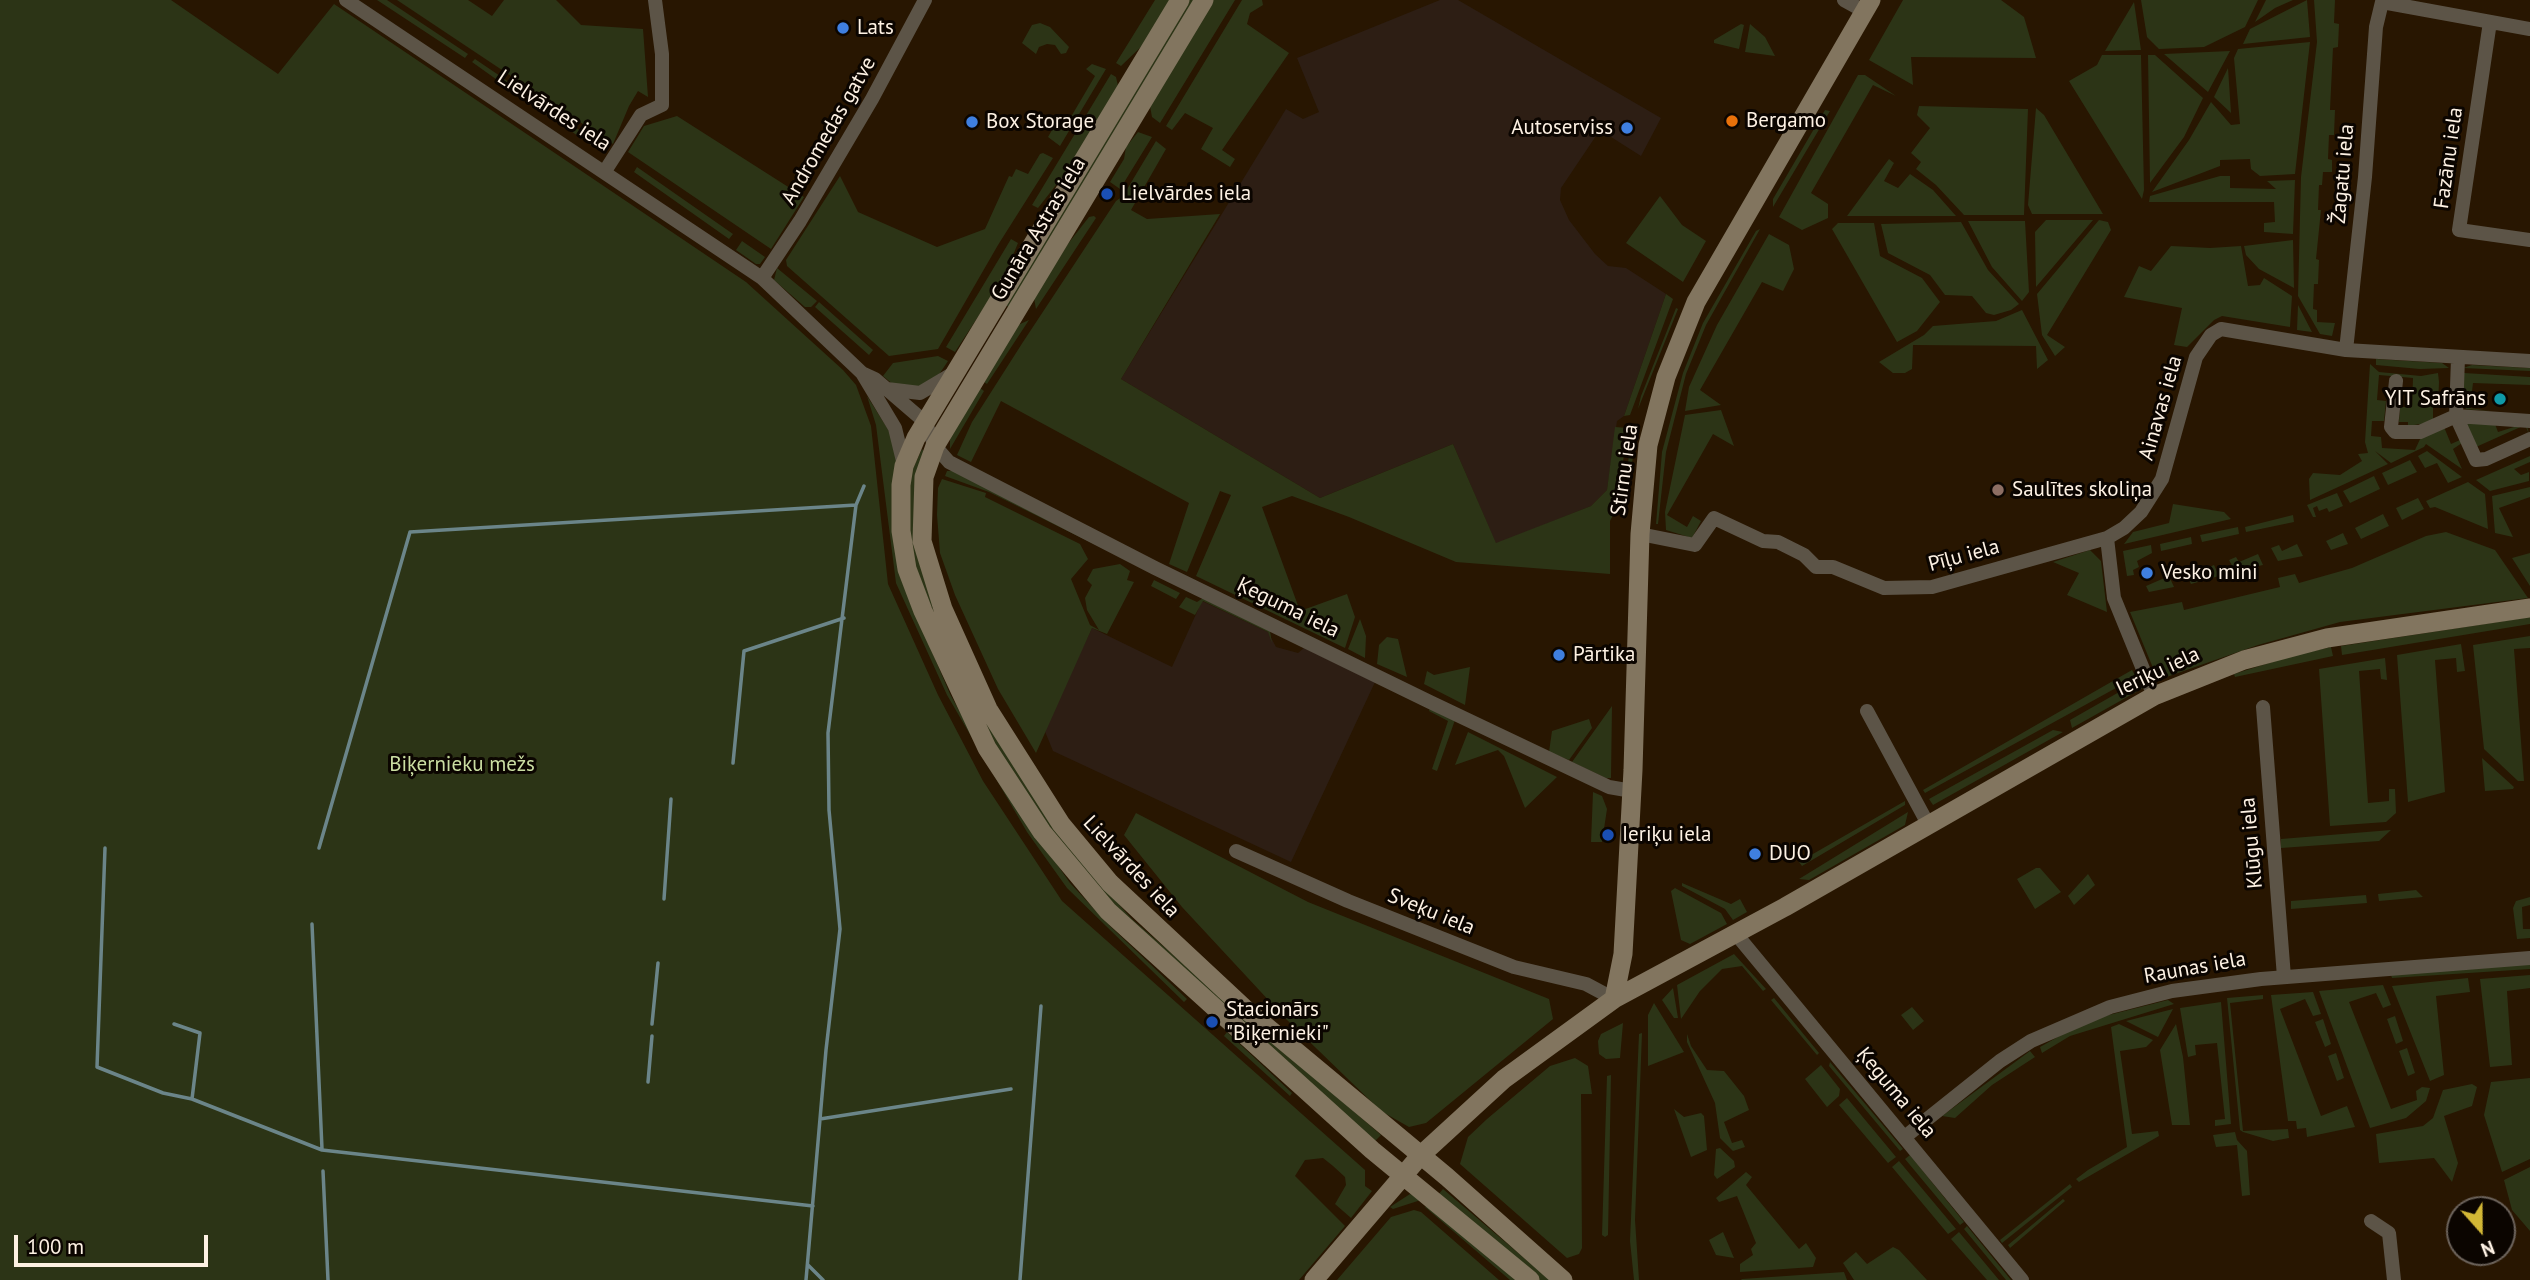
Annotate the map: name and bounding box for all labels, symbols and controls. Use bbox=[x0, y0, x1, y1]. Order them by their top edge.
place label: Lats bbox=[857, 15, 894, 41]
marker: Lats bbox=[835, 20, 851, 36]
street label: Andromedas gatve bbox=[776, 53, 882, 209]
street label: Lielvārdes iela bbox=[493, 65, 615, 157]
street label: Fazānu iela bbox=[2429, 106, 2469, 210]
place label: Bergamo bbox=[1746, 108, 1826, 134]
place label: Box Storage bbox=[986, 109, 1094, 135]
marker: Bergamo bbox=[1724, 113, 1740, 129]
marker: Box Storage bbox=[964, 114, 980, 130]
place label: Autoserviss bbox=[1511, 115, 1613, 141]
marker: Autoserviss bbox=[1619, 120, 1635, 136]
street label: Žagatu iela bbox=[2326, 123, 2360, 225]
street label: Gunāra Astras iela bbox=[986, 153, 1092, 305]
place label: Lielvārdes iela bbox=[1121, 181, 1251, 207]
marker: Lielvārdes iela bbox=[1099, 186, 1115, 202]
street label: Ainavas iela bbox=[2134, 353, 2188, 463]
place label: YIT Safrāns bbox=[2385, 386, 2486, 412]
marker: YIT Safrāns bbox=[2492, 391, 2508, 407]
street label: Stirnu iela bbox=[1606, 423, 1644, 517]
place label: Saulītes skoliņa bbox=[2012, 477, 2152, 503]
marker: Saulītes skoliņa bbox=[1990, 482, 2006, 498]
street label: Pīļu iela bbox=[1926, 534, 2002, 578]
place label: Vesko mini bbox=[2161, 560, 2258, 586]
marker: Vesko mini bbox=[2139, 565, 2155, 581]
street label: Ķeguma iela bbox=[1233, 572, 1343, 644]
place label: Pārtika bbox=[1573, 642, 1635, 668]
street label: Ieriķu iela bbox=[2112, 642, 2204, 702]
marker: Pārtika bbox=[1551, 647, 1567, 663]
park label: Biķernieku mežs bbox=[389, 752, 535, 778]
street label: Klūgu iela bbox=[2235, 796, 2269, 890]
street label: Lielvārdes iela bbox=[1077, 811, 1185, 923]
place label: Ieriķu iela bbox=[1622, 822, 1711, 848]
marker: Ieriķu iela bbox=[1600, 827, 1616, 843]
place label: DUO bbox=[1769, 841, 1811, 867]
marker: DUO bbox=[1747, 846, 1763, 862]
street label: Sveķu iela bbox=[1384, 883, 1478, 941]
street label: Raunas iela bbox=[2142, 947, 2248, 989]
place label: Stacionārs "Biķernieki" bbox=[1226, 997, 1329, 1047]
marker: Stacionārs "Biķernieki" bbox=[1204, 1014, 1220, 1030]
street label: Ķeguma iela bbox=[1851, 1042, 1941, 1144]
north arrow bbox=[2446, 1196, 2516, 1266]
scale bar bbox=[18, 1220, 212, 1264]
text: 100 m bbox=[27, 1233, 84, 1260]
text: N bbox=[2478, 1235, 2498, 1262]

